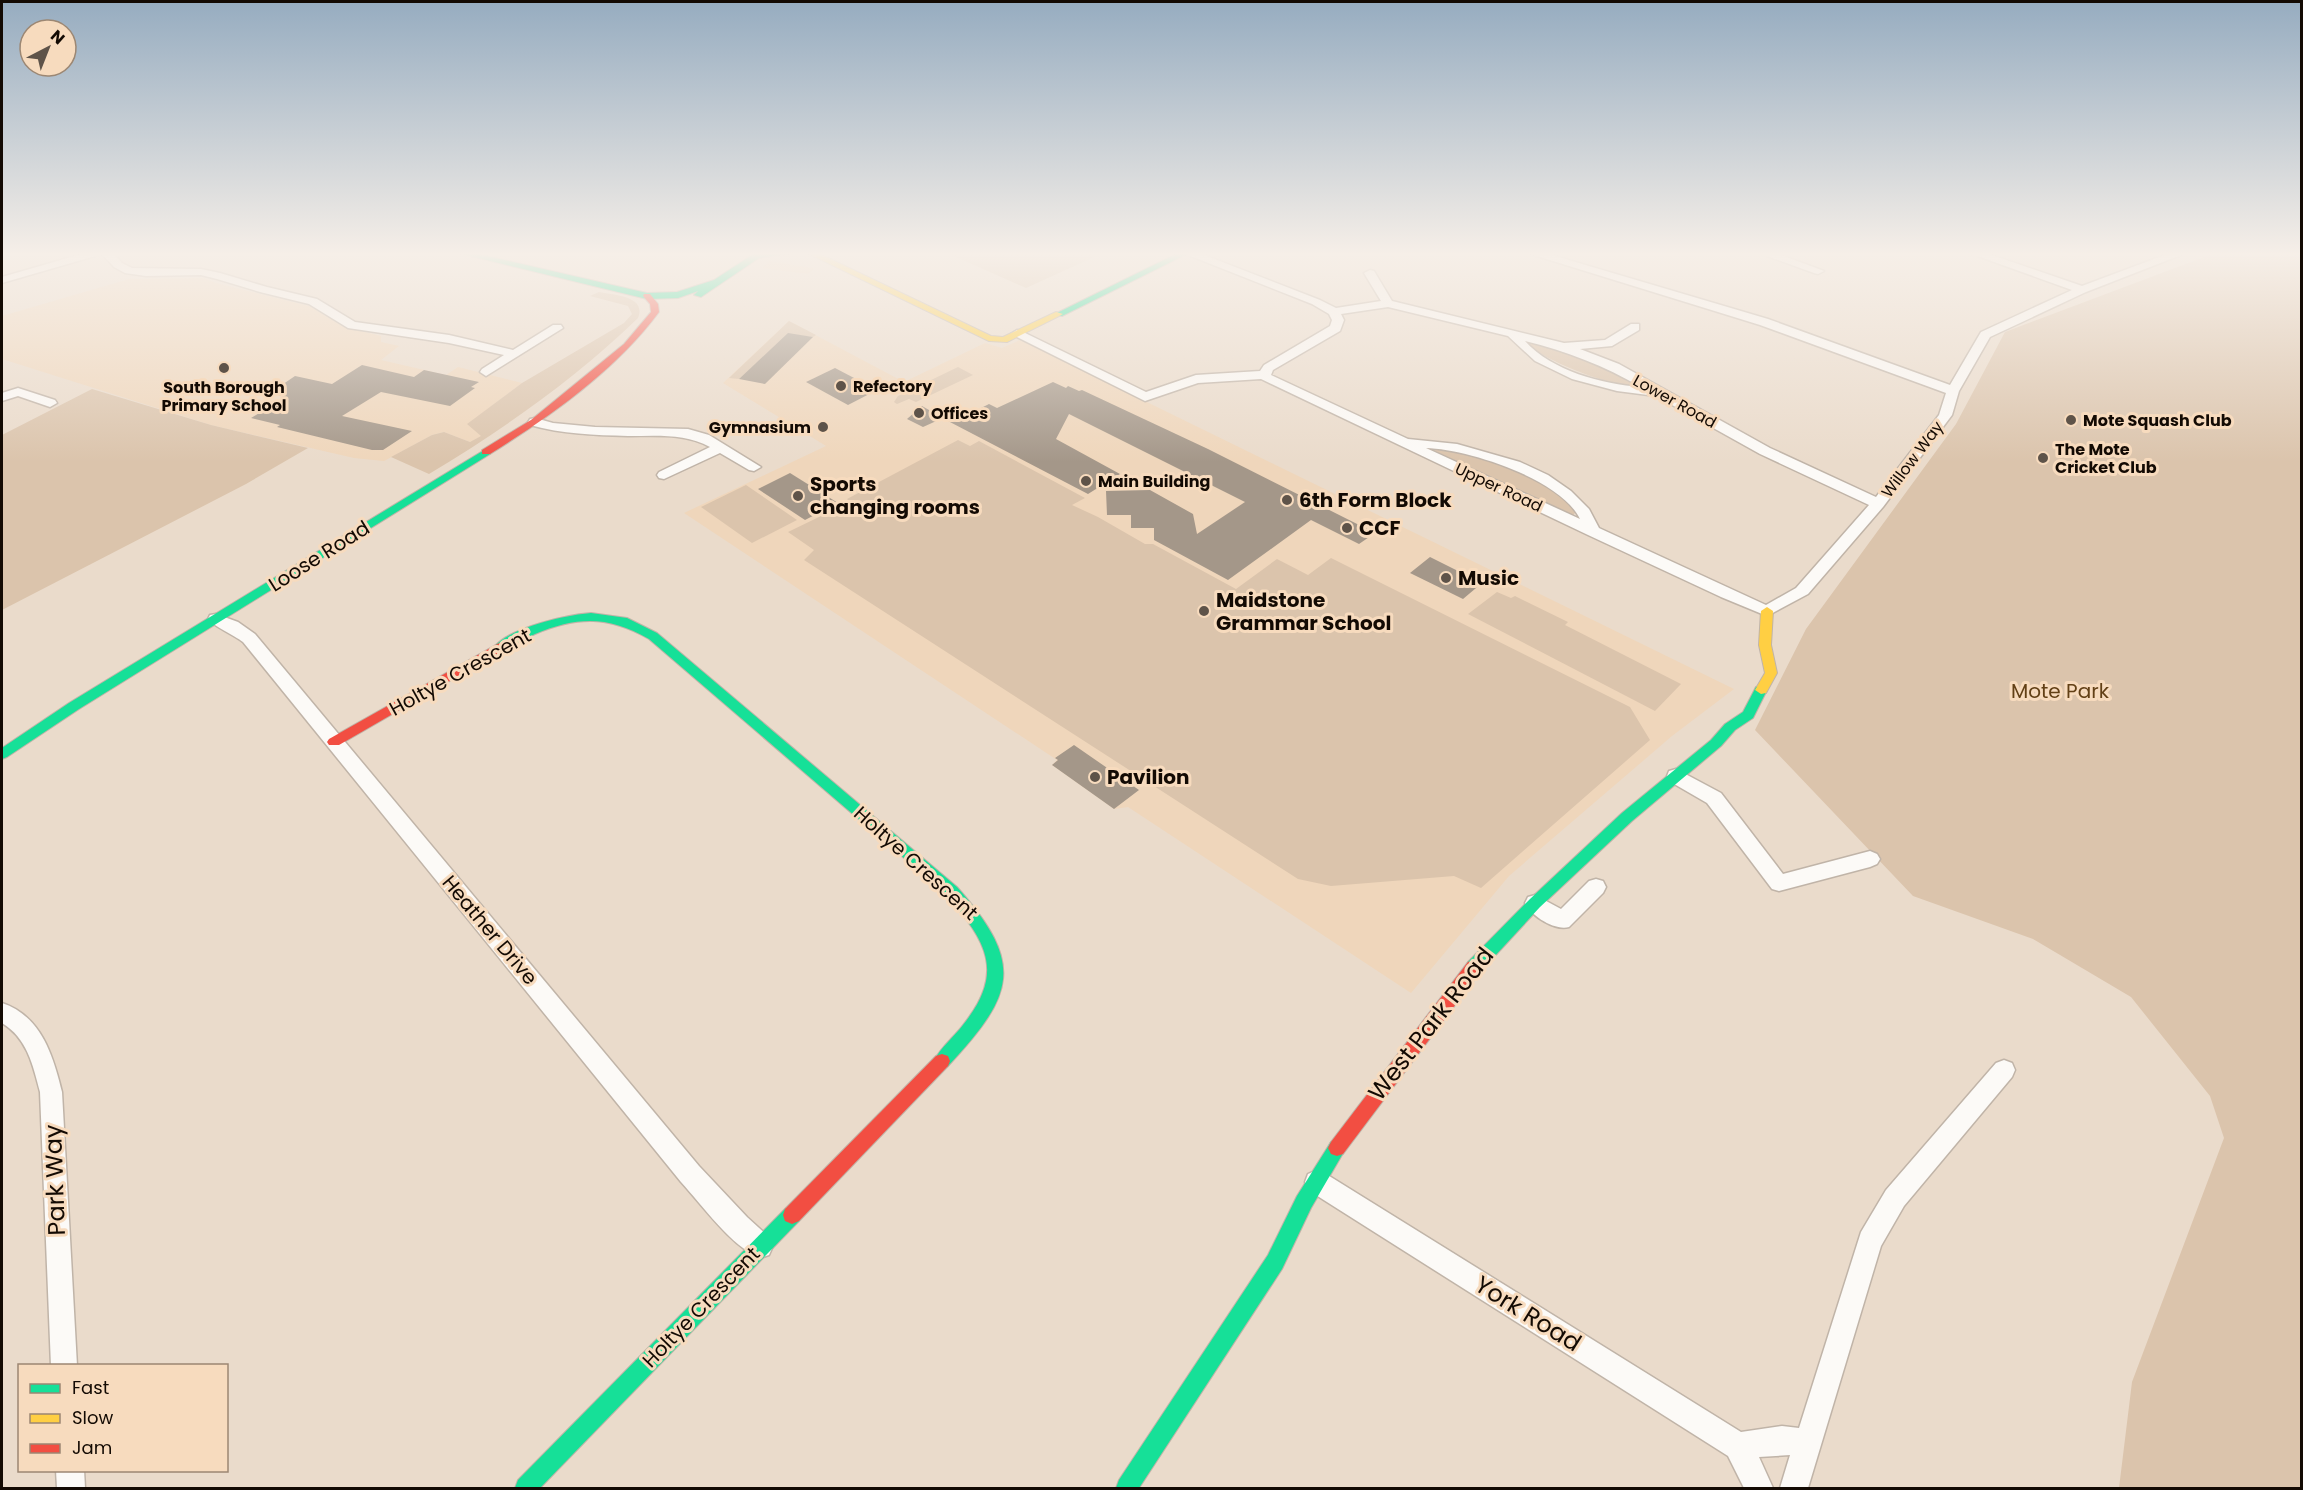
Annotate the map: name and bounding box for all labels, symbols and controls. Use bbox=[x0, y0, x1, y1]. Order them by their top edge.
north arrow bbox=[18, 18, 78, 78]
text: N bbox=[46, 25, 70, 50]
marker: South Borough Primary School bbox=[217, 361, 231, 375]
street label: Lower Road bbox=[1629, 369, 1721, 434]
place label: Refectory bbox=[853, 375, 933, 398]
place label: South Borough Primary School bbox=[161, 376, 287, 417]
marker: Refectory bbox=[834, 379, 848, 393]
place label: Offices bbox=[931, 402, 988, 425]
marker: Offices bbox=[912, 406, 926, 420]
place label: Mote Squash Club bbox=[2083, 409, 2232, 432]
marker: Mote Squash Club bbox=[2064, 413, 2078, 427]
place label: Gymnasium bbox=[709, 416, 811, 439]
street label: Willow Way bbox=[1876, 416, 1949, 502]
marker: Gymnasium bbox=[816, 420, 830, 434]
place label: The Mote Cricket Club bbox=[2055, 438, 2157, 479]
marker: The Mote Cricket Club bbox=[2036, 451, 2050, 465]
street label: Upper Road bbox=[1451, 457, 1546, 518]
place label: Sports changing rooms bbox=[810, 470, 980, 521]
place label: Main Building bbox=[1098, 470, 1210, 493]
marker: Main Building bbox=[1079, 474, 1093, 488]
place label: 6th Form Block bbox=[1299, 486, 1452, 514]
marker: Sports changing rooms bbox=[791, 489, 805, 503]
marker: 6th Form Block bbox=[1280, 493, 1294, 507]
street label: Loose Road bbox=[263, 514, 375, 598]
place label: CCF bbox=[1359, 514, 1400, 542]
marker: CCF bbox=[1340, 521, 1354, 535]
place label: Music bbox=[1458, 564, 1519, 592]
marker: Music bbox=[1439, 571, 1453, 585]
place label: Maidstone Grammar School bbox=[1216, 586, 1391, 637]
marker: Maidstone Grammar School bbox=[1197, 604, 1211, 618]
street label: Holtye Crescent bbox=[384, 621, 536, 723]
park label: Mote Park bbox=[2011, 677, 2110, 705]
place label: Pavilion bbox=[1107, 763, 1190, 791]
marker: Pavilion bbox=[1088, 770, 1102, 784]
street label: Holtye Crescent bbox=[848, 800, 984, 926]
street label: Heather Drive bbox=[436, 869, 544, 991]
street label: West Park Road bbox=[1360, 940, 1501, 1107]
street label: Park Way bbox=[36, 1123, 73, 1236]
street label: Holtye Crescent bbox=[636, 1240, 766, 1374]
street label: York Road bbox=[1469, 1268, 1588, 1359]
legend bbox=[18, 1364, 228, 1472]
text: Fast bbox=[72, 1375, 109, 1400]
text: Slow bbox=[72, 1405, 114, 1430]
text: Jam bbox=[72, 1435, 112, 1460]

